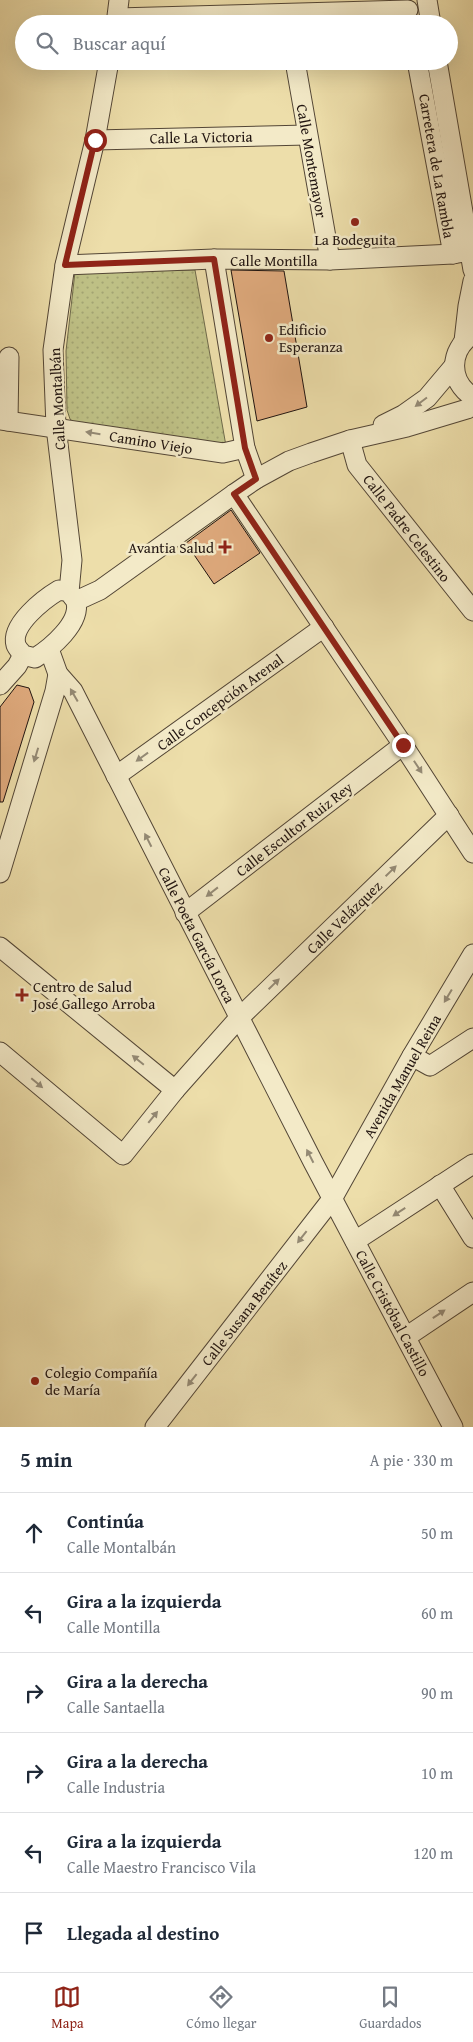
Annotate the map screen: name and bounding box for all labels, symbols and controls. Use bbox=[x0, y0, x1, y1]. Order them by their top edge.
search box bbox=[15, 15, 458, 70]
icon: search bbox=[33, 29, 61, 57]
text: Buscar aquí bbox=[73, 29, 166, 57]
street label: Carretera de La Rambla bbox=[414, 92, 460, 240]
street label: Calle Montemayor bbox=[292, 103, 332, 219]
street label: Calle La Victoria bbox=[149, 126, 253, 148]
route start bbox=[84, 129, 107, 152]
marker: La Bodeguita bbox=[349, 216, 361, 228]
place label: La Bodeguita bbox=[314, 229, 396, 250]
street label: Calle Montilla bbox=[230, 250, 318, 271]
place label: Edificio Esperanza bbox=[279, 319, 343, 357]
marker: Edificio Esperanza bbox=[263, 332, 275, 344]
street label: Calle Montalbán bbox=[44, 347, 70, 451]
one-way arrow bbox=[415, 396, 428, 407]
street label: Camino Viejo bbox=[108, 425, 194, 459]
one-way arrow bbox=[84, 428, 100, 436]
street label: Calle Padre Celestino bbox=[358, 470, 456, 587]
place label: Avantia Salud bbox=[128, 537, 214, 558]
marker: Avantia Salud bbox=[218, 540, 232, 554]
street label: Calle Concepción Arenal bbox=[152, 649, 288, 755]
one-way arrow bbox=[70, 687, 78, 702]
route end bbox=[392, 734, 415, 757]
one-way arrow bbox=[31, 747, 39, 762]
one-way arrow bbox=[135, 752, 149, 762]
one-way arrow bbox=[413, 760, 422, 773]
street label: Calle Escultor Ruiz Rey bbox=[231, 776, 357, 881]
one-way arrow bbox=[144, 832, 152, 847]
street label: Calle Poeta García Lorca bbox=[154, 863, 240, 1007]
one-way arrow bbox=[385, 865, 397, 877]
street label: Calle Velázquez bbox=[302, 875, 387, 958]
one-way arrow bbox=[205, 887, 219, 897]
place label: Centro de Salud José Gallego Arroba bbox=[31, 976, 155, 1014]
one-way arrow bbox=[268, 978, 280, 990]
marker: Centro de Salud José Gallego Arroba bbox=[15, 988, 29, 1002]
one-way arrow bbox=[444, 989, 453, 1002]
street label: Avenida Manuel Reina bbox=[358, 1010, 446, 1142]
one-way arrow bbox=[131, 1054, 144, 1065]
one-way arrow bbox=[31, 1078, 44, 1089]
one-way arrow bbox=[148, 1111, 159, 1124]
one-way arrow bbox=[306, 1148, 314, 1163]
one-way arrow bbox=[393, 1207, 406, 1217]
one-way arrow bbox=[297, 1231, 308, 1244]
street label: Calle Cristóbal Castillo bbox=[351, 1246, 435, 1380]
street label: Calle Susana Benítez bbox=[196, 1256, 292, 1370]
one-way arrow bbox=[433, 1309, 446, 1319]
place label: Colegio Compañía de María bbox=[45, 1362, 158, 1400]
one-way arrow bbox=[187, 1373, 197, 1387]
marker: Colegio Compañía de María bbox=[29, 1375, 41, 1387]
text: 5 min bbox=[20, 1444, 72, 1475]
text: A pie · 330 m bbox=[370, 1448, 453, 1472]
text: Continúa bbox=[67, 1507, 144, 1535]
icon: ahead bbox=[20, 1519, 48, 1547]
text: 50 m bbox=[421, 1521, 453, 1545]
text: Calle Montalbán bbox=[67, 1535, 176, 1559]
text: Gira a la izquierda bbox=[67, 1587, 222, 1615]
icon: left bbox=[20, 1599, 48, 1627]
text: 60 m bbox=[421, 1601, 453, 1625]
text: Calle Montilla bbox=[67, 1615, 160, 1639]
text: Gira a la derecha bbox=[67, 1667, 208, 1695]
icon: right bbox=[20, 1679, 48, 1707]
text: 90 m bbox=[421, 1681, 453, 1705]
text: Calle Santaella bbox=[67, 1695, 165, 1719]
text: Gira a la derecha bbox=[67, 1747, 208, 1775]
icon: right bbox=[20, 1759, 48, 1787]
text: 10 m bbox=[421, 1761, 453, 1785]
text: Calle Industria bbox=[67, 1775, 165, 1799]
text: Gira a la izquierda bbox=[67, 1827, 222, 1855]
icon: left bbox=[20, 1839, 48, 1867]
text: 120 m bbox=[413, 1841, 453, 1865]
text: Calle Maestro Francisco Vila bbox=[67, 1855, 256, 1879]
icon: arrive bbox=[20, 1919, 48, 1947]
text: Llegada al destino bbox=[67, 1919, 219, 1947]
tab: Mapa bbox=[51, 1983, 84, 2033]
tab: Cómo llegar bbox=[186, 1983, 257, 2033]
tab: Guardados bbox=[359, 1983, 422, 2033]

